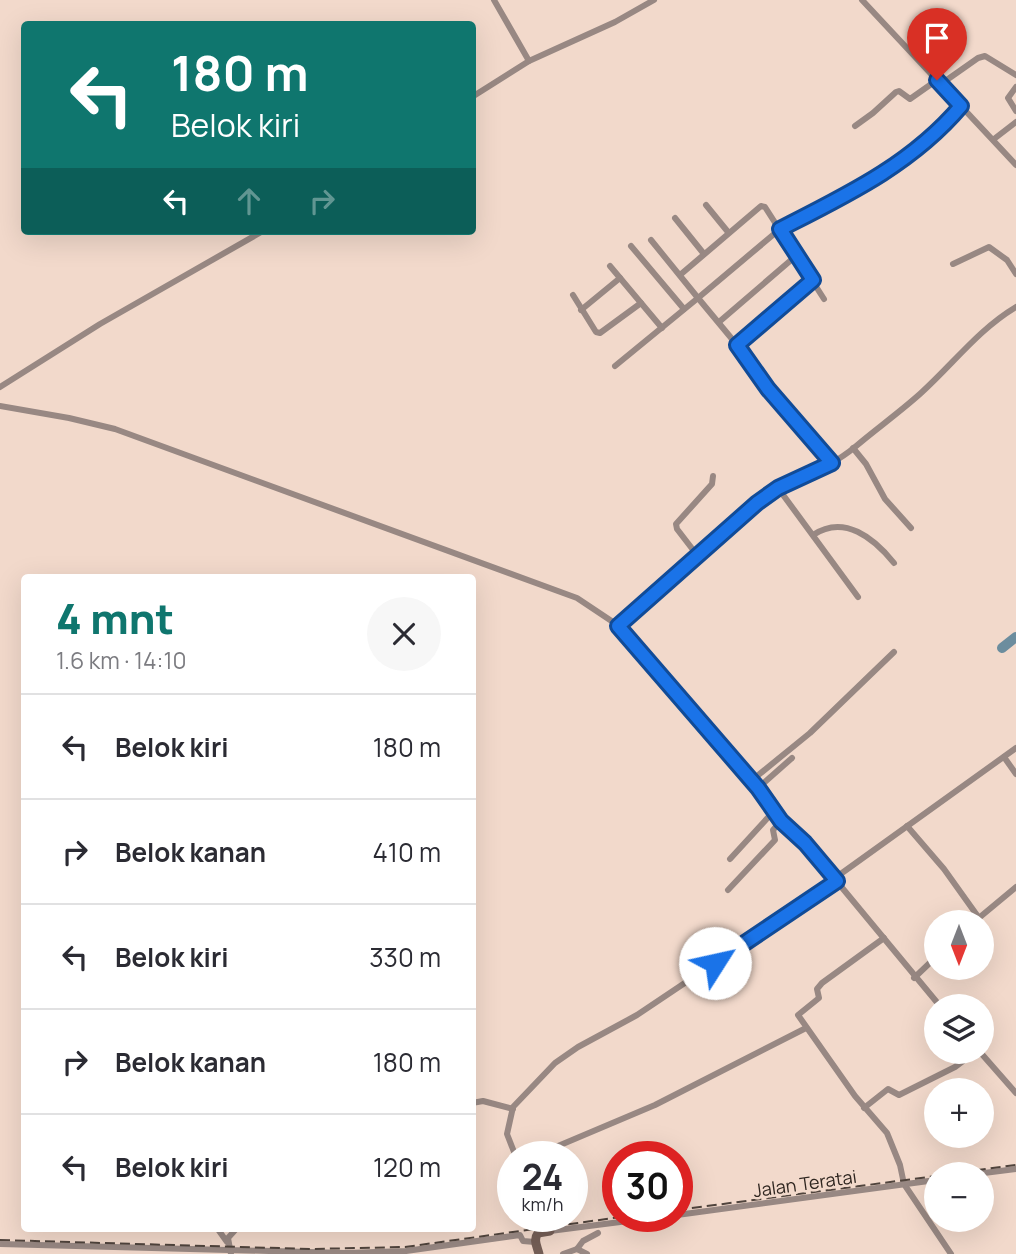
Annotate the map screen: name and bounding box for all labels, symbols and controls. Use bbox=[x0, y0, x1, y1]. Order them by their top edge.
pin bbox=[907, 8, 967, 80]
icon: arrive bbox=[918, 19, 956, 57]
text: 180 m bbox=[171, 39, 309, 106]
icon: left bbox=[56, 49, 147, 140]
text: Belok kiri bbox=[171, 103, 300, 147]
icon: left bbox=[157, 182, 195, 220]
icon: ahead bbox=[230, 182, 268, 220]
icon: right bbox=[303, 182, 341, 220]
text: 4 mnt bbox=[56, 589, 174, 647]
button: close bbox=[367, 597, 441, 671]
text: 1.6 km · 14:10 bbox=[56, 644, 186, 676]
icon: left bbox=[56, 728, 94, 766]
text: Belok kiri bbox=[115, 729, 229, 765]
text: 180 m bbox=[373, 729, 441, 765]
icon: right bbox=[56, 833, 94, 871]
text: Belok kanan bbox=[115, 834, 266, 870]
text: 410 m bbox=[372, 834, 441, 870]
north arrow bbox=[924, 910, 994, 980]
map controls bbox=[924, 910, 994, 1232]
position arrow bbox=[678, 926, 752, 1000]
icon: left bbox=[56, 938, 94, 976]
text: Belok kiri bbox=[115, 939, 229, 975]
text: 330 m bbox=[369, 939, 441, 975]
button: layers bbox=[924, 994, 994, 1064]
icon: right bbox=[56, 1043, 94, 1081]
text: Belok kanan bbox=[115, 1044, 266, 1080]
text: 180 m bbox=[373, 1044, 441, 1080]
button: + bbox=[924, 1078, 994, 1148]
speed limit sign: 30 bbox=[602, 1141, 693, 1232]
icon: left bbox=[56, 1148, 94, 1186]
text: Belok kiri bbox=[115, 1149, 229, 1185]
text: 120 m bbox=[373, 1149, 441, 1185]
text: 24 bbox=[522, 1153, 563, 1201]
button: − bbox=[924, 1162, 994, 1232]
street label: Jalan Teratai bbox=[752, 1164, 858, 1202]
text: km/h bbox=[522, 1192, 563, 1216]

